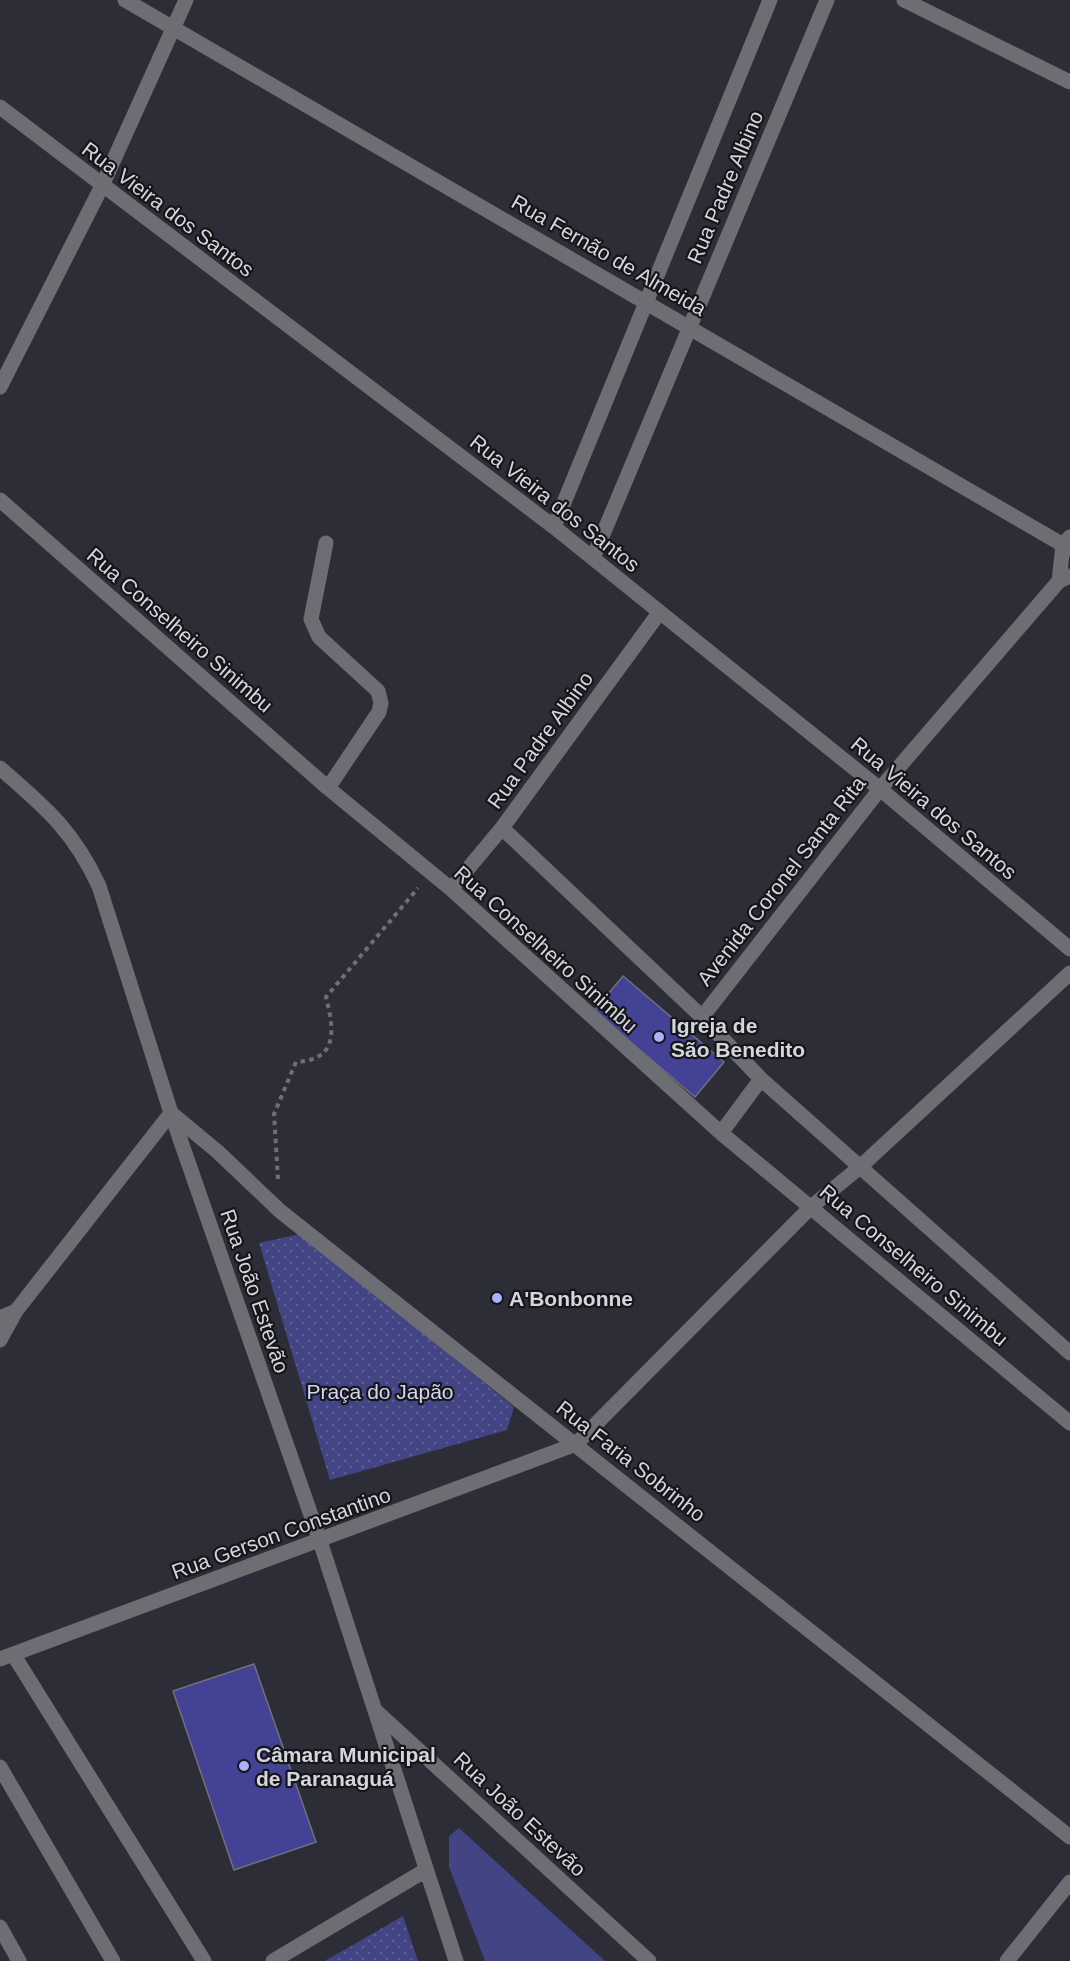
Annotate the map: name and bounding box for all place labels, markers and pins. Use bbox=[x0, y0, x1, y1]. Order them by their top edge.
place label: Igreja de São Benedito bbox=[671, 1014, 805, 1061]
marker: Igreja de São Benedito bbox=[652, 1030, 666, 1044]
place label: A'Bonbonne bbox=[509, 1287, 633, 1310]
marker: A'Bonbonne bbox=[490, 1291, 504, 1305]
place label: Câmara Municipal de Paranaguá bbox=[256, 1743, 436, 1790]
marker: Câmara Municipal de Paranaguá bbox=[237, 1759, 251, 1773]

